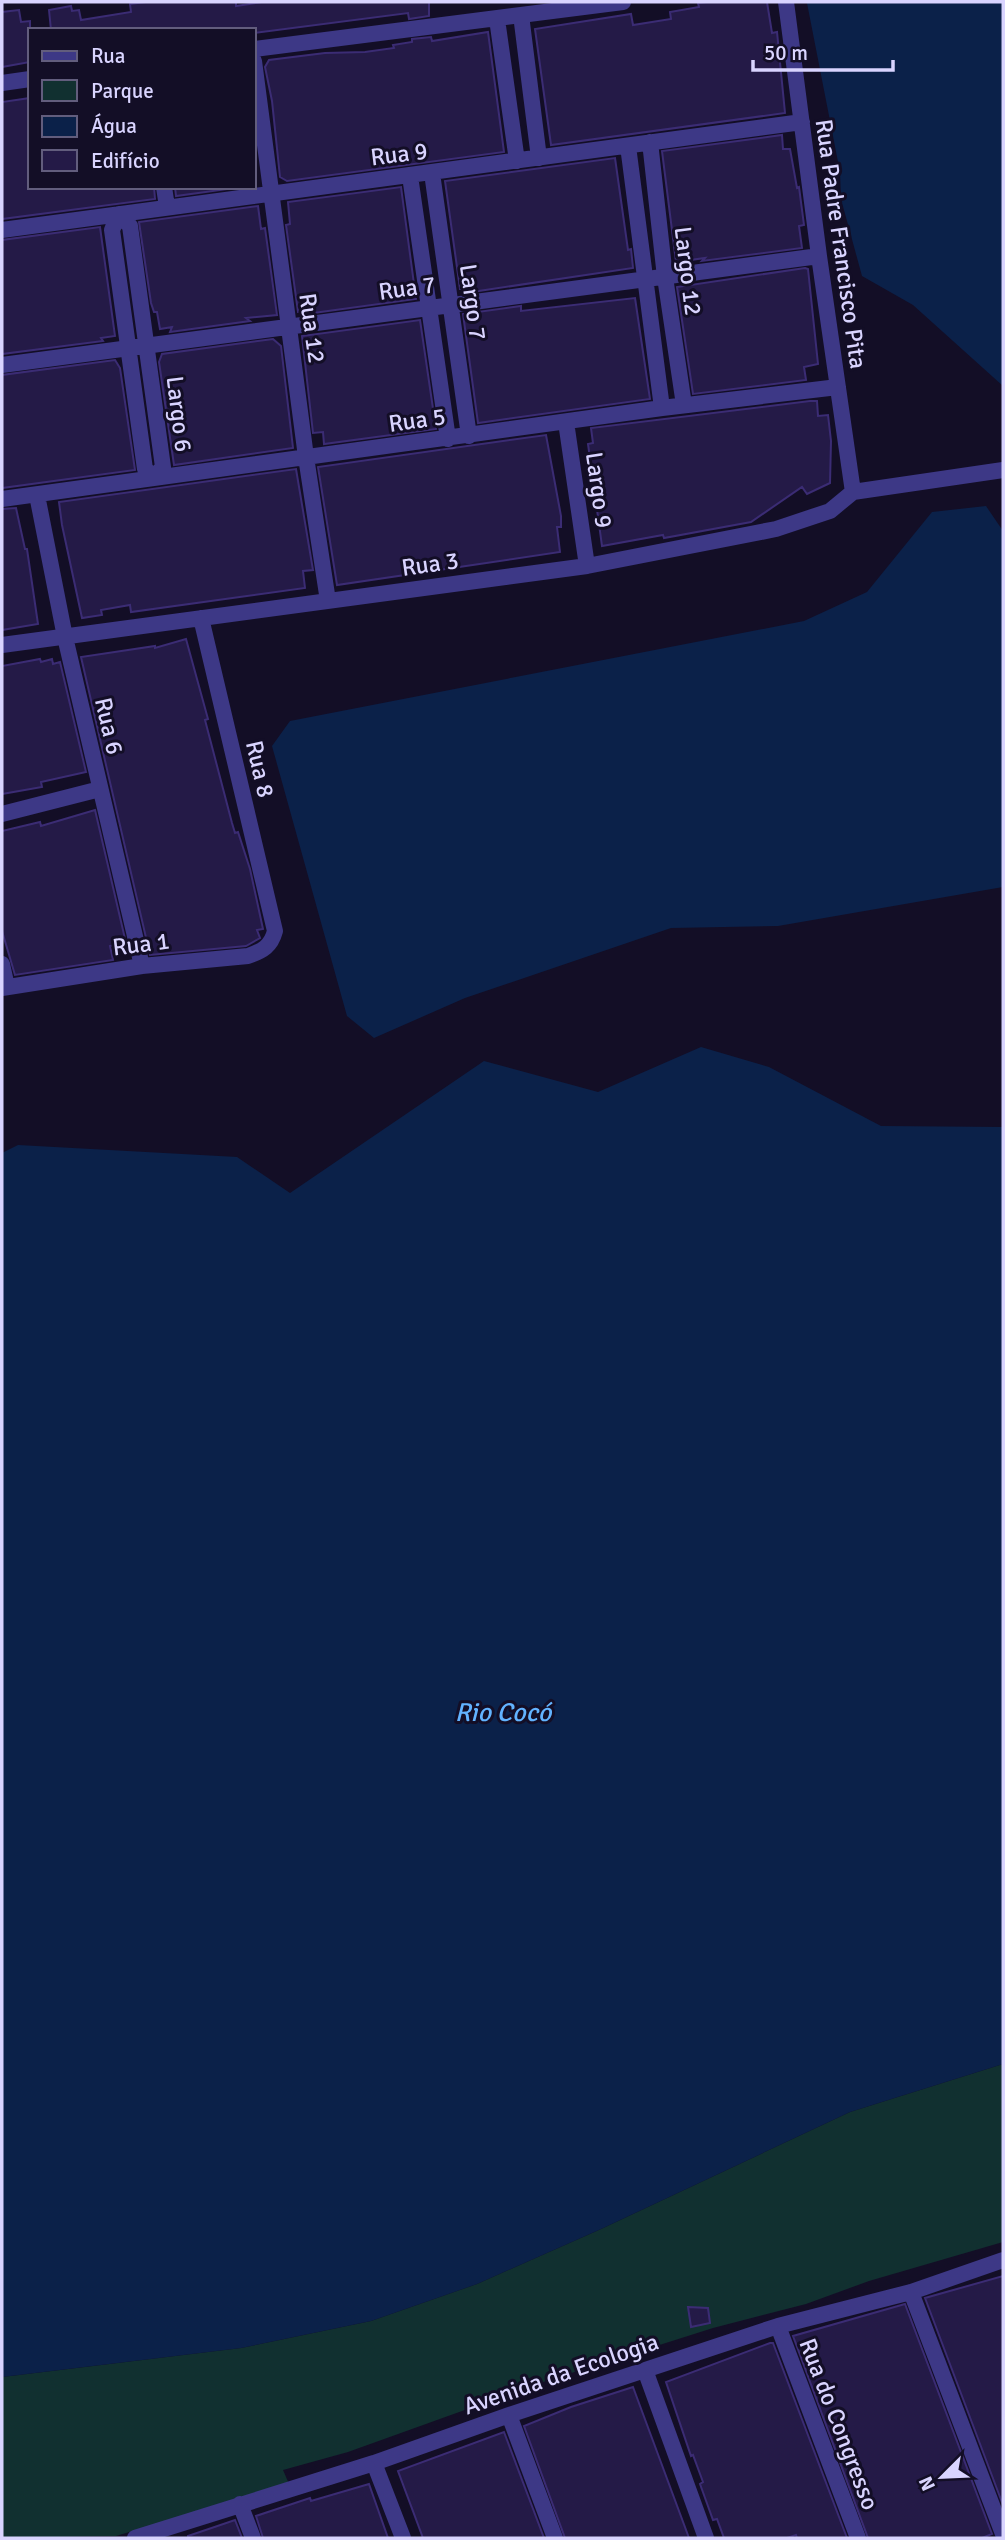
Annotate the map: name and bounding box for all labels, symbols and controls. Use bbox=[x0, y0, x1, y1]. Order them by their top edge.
legend bbox=[28, 28, 256, 189]
scale bar bbox=[753, 28, 893, 72]
text: 50 m bbox=[764, 40, 808, 66]
text: Rua bbox=[91, 43, 125, 69]
text: Parque bbox=[91, 78, 154, 104]
text: Água bbox=[91, 113, 137, 139]
street label: Rua Padre Francisco Pita bbox=[809, 117, 873, 371]
street label: Rua 9 bbox=[369, 136, 429, 172]
text: Edifício bbox=[91, 148, 160, 174]
street label: Largo 12 bbox=[668, 225, 708, 317]
street label: Largo 7 bbox=[453, 262, 493, 342]
street label: Rua 7 bbox=[376, 269, 438, 307]
street label: Rua 12 bbox=[292, 291, 332, 365]
street label: Largo 6 bbox=[159, 374, 199, 454]
street label: Rua 5 bbox=[386, 401, 448, 439]
street label: Largo 9 bbox=[579, 450, 619, 530]
street label: Rua 3 bbox=[399, 545, 461, 583]
street label: Rua 6 bbox=[88, 695, 130, 757]
street label: Rua 8 bbox=[239, 738, 281, 800]
street label: Rua 1 bbox=[111, 926, 171, 962]
water label: Rio Cocó bbox=[455, 1697, 553, 1729]
street label: Avenida da Ecologia bbox=[460, 2327, 662, 2421]
street label: Rua do Congresso bbox=[792, 2334, 886, 2514]
north arrow bbox=[907, 2442, 977, 2512]
text: N bbox=[914, 2473, 941, 2494]

